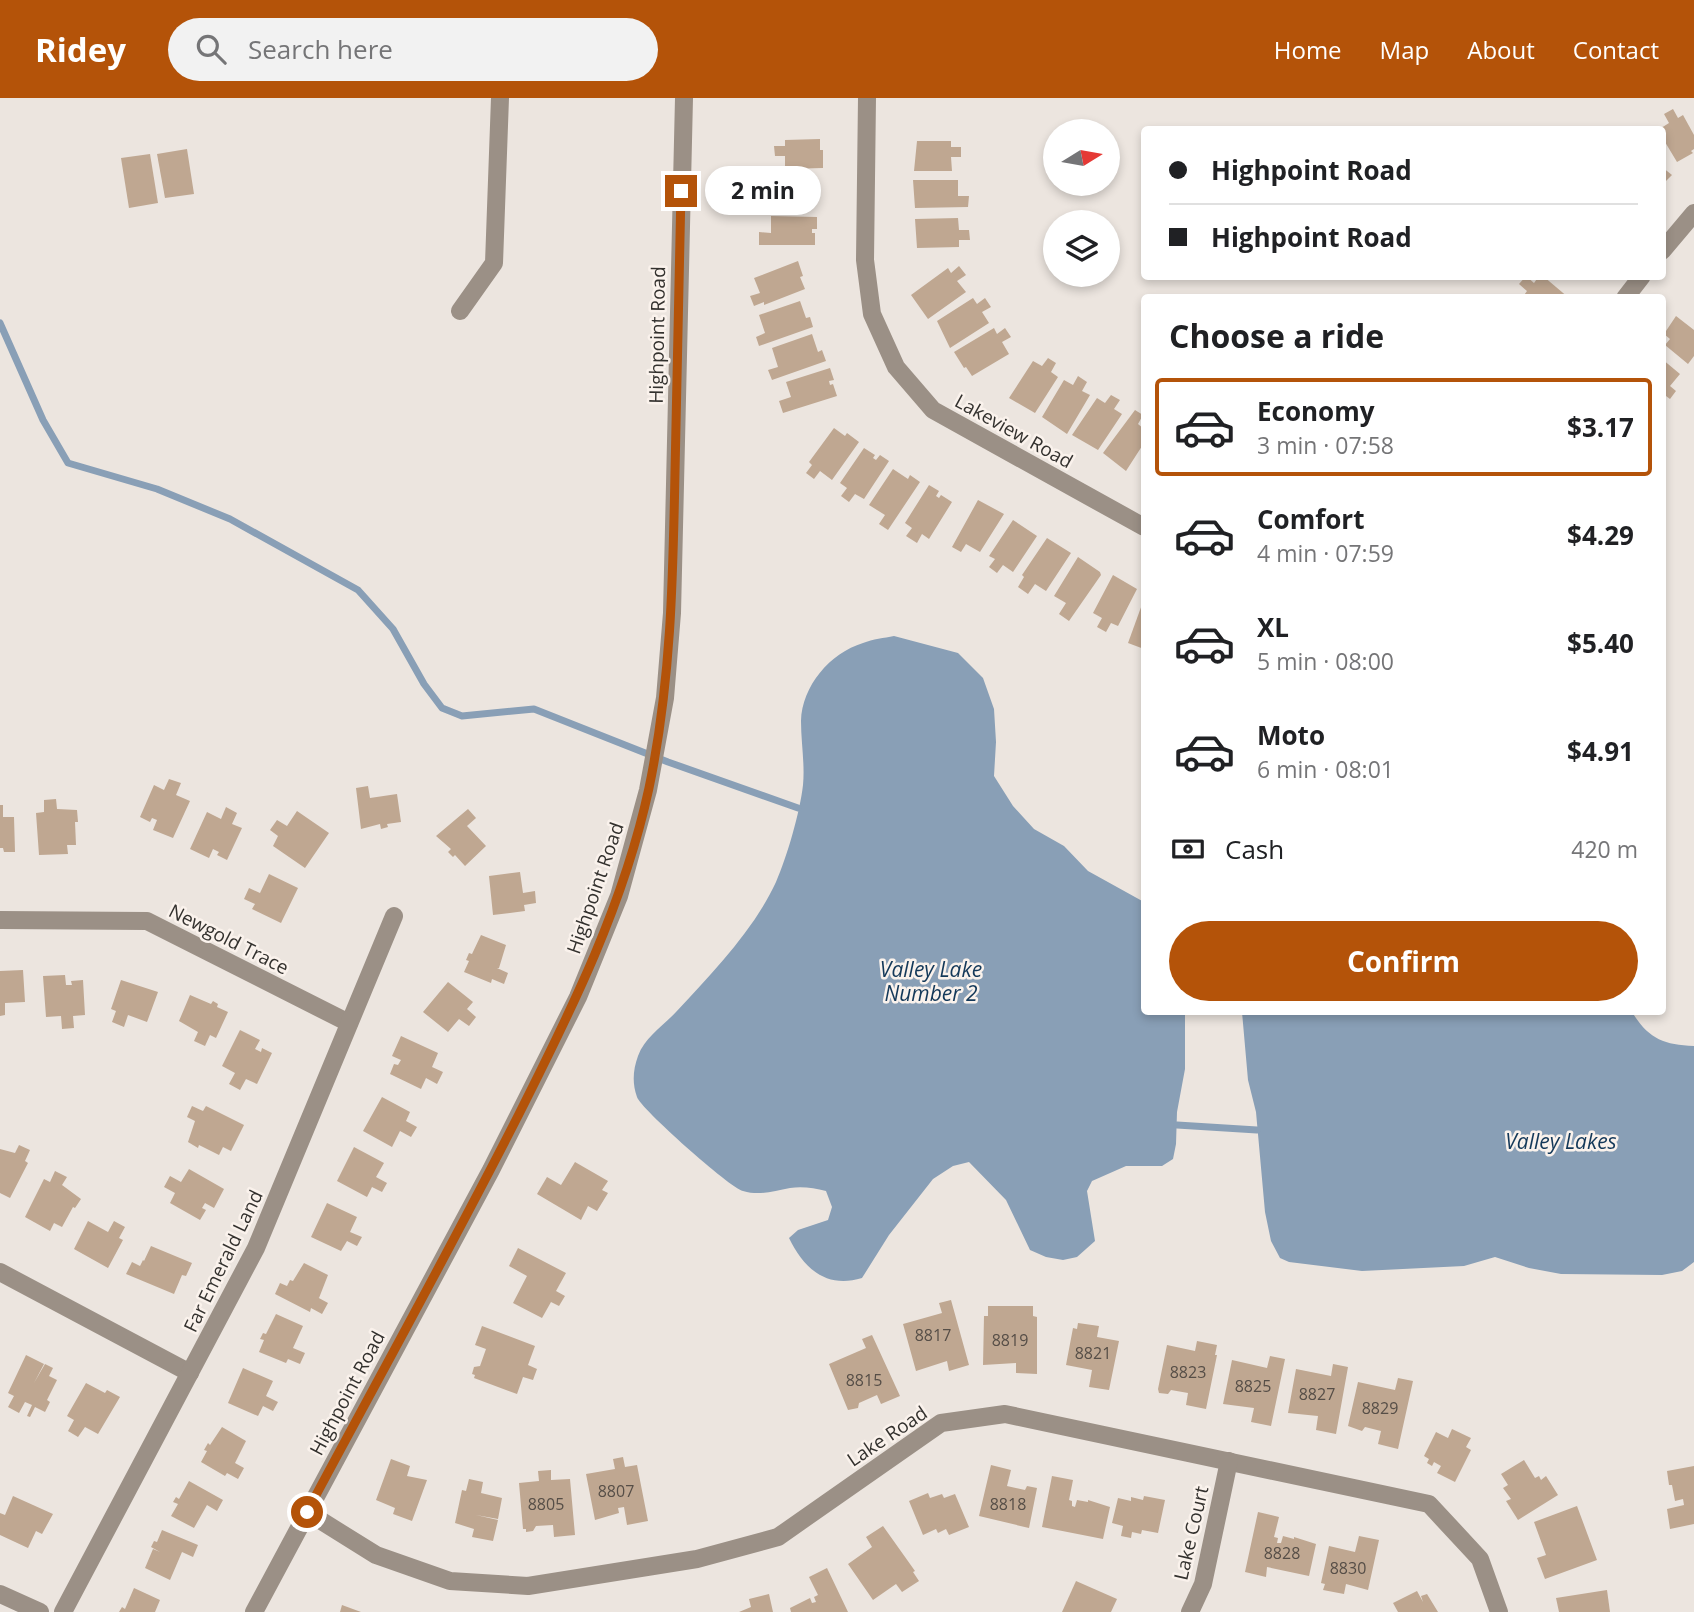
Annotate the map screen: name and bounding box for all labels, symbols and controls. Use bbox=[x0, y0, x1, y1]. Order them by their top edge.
search box bbox=[168, 18, 658, 81]
text: Ridey bbox=[35, 27, 126, 72]
icon: search bbox=[192, 30, 230, 68]
text: Search here bbox=[248, 31, 393, 67]
text: Home bbox=[1274, 33, 1342, 66]
text: Map bbox=[1380, 33, 1429, 66]
text: About bbox=[1467, 33, 1535, 66]
text: Contact bbox=[1573, 33, 1659, 66]
north arrow bbox=[1043, 119, 1120, 196]
map controls bbox=[1043, 119, 1120, 287]
text: Highpoint Road bbox=[1211, 152, 1412, 188]
callout: 2 min bbox=[706, 166, 821, 216]
text: 2 min bbox=[731, 174, 795, 206]
route end bbox=[665, 175, 697, 207]
button: layers bbox=[1043, 210, 1120, 287]
text: Highpoint Road bbox=[1211, 219, 1412, 255]
street label: Highpoint Road bbox=[643, 266, 671, 404]
text: Choose a ride bbox=[1169, 314, 1384, 357]
street label: Lakeview Road bbox=[950, 388, 1078, 474]
text: Economy bbox=[1257, 393, 1375, 429]
icon: car bbox=[1173, 396, 1236, 459]
text: $3.17 bbox=[1567, 409, 1634, 445]
text: 3 min · 07:58 bbox=[1257, 429, 1394, 461]
text: Comfort bbox=[1257, 501, 1364, 537]
icon: car bbox=[1173, 504, 1236, 567]
text: $4.29 bbox=[1567, 517, 1634, 553]
text: 4 min · 07:59 bbox=[1257, 537, 1394, 569]
text: XL bbox=[1257, 609, 1289, 645]
icon: car bbox=[1173, 612, 1236, 675]
text: $5.40 bbox=[1567, 625, 1634, 661]
text: 5 min · 08:00 bbox=[1257, 645, 1394, 677]
text: Moto bbox=[1257, 717, 1325, 753]
icon: car bbox=[1173, 720, 1236, 783]
text: $4.91 bbox=[1567, 733, 1634, 769]
text: 6 min · 08:01 bbox=[1257, 753, 1394, 785]
street label: Highpoint Road bbox=[560, 819, 630, 957]
icon: cash bbox=[1169, 830, 1207, 868]
text: Cash bbox=[1225, 831, 1284, 867]
text: 420 m bbox=[1571, 833, 1638, 865]
street label: Newgold Trace bbox=[165, 898, 293, 980]
button: Confirm bbox=[1169, 921, 1638, 1001]
water label: Valley Lake Number 2 bbox=[880, 955, 982, 1007]
water label: Valley Lakes bbox=[1505, 1127, 1617, 1155]
street label: Far Emerald Land bbox=[177, 1186, 269, 1336]
house number: 8817 bbox=[915, 1324, 951, 1346]
street label: Highpoint Road bbox=[303, 1326, 391, 1460]
house number: 8819 bbox=[992, 1329, 1028, 1351]
house number: 8821 bbox=[1075, 1342, 1111, 1364]
house number: 8823 bbox=[1170, 1361, 1206, 1383]
house number: 8815 bbox=[846, 1369, 882, 1391]
house number: 8825 bbox=[1235, 1375, 1271, 1397]
house number: 8827 bbox=[1299, 1383, 1335, 1405]
house number: 8829 bbox=[1362, 1397, 1398, 1419]
street label: Lake Road bbox=[842, 1400, 932, 1472]
house number: 8807 bbox=[598, 1480, 634, 1502]
street label: Lake Court bbox=[1168, 1483, 1214, 1583]
house number: 8805 bbox=[528, 1493, 564, 1515]
house number: 8818 bbox=[990, 1493, 1026, 1515]
route start bbox=[291, 1496, 323, 1528]
house number: 8828 bbox=[1264, 1542, 1300, 1564]
house number: 8830 bbox=[1330, 1557, 1366, 1579]

